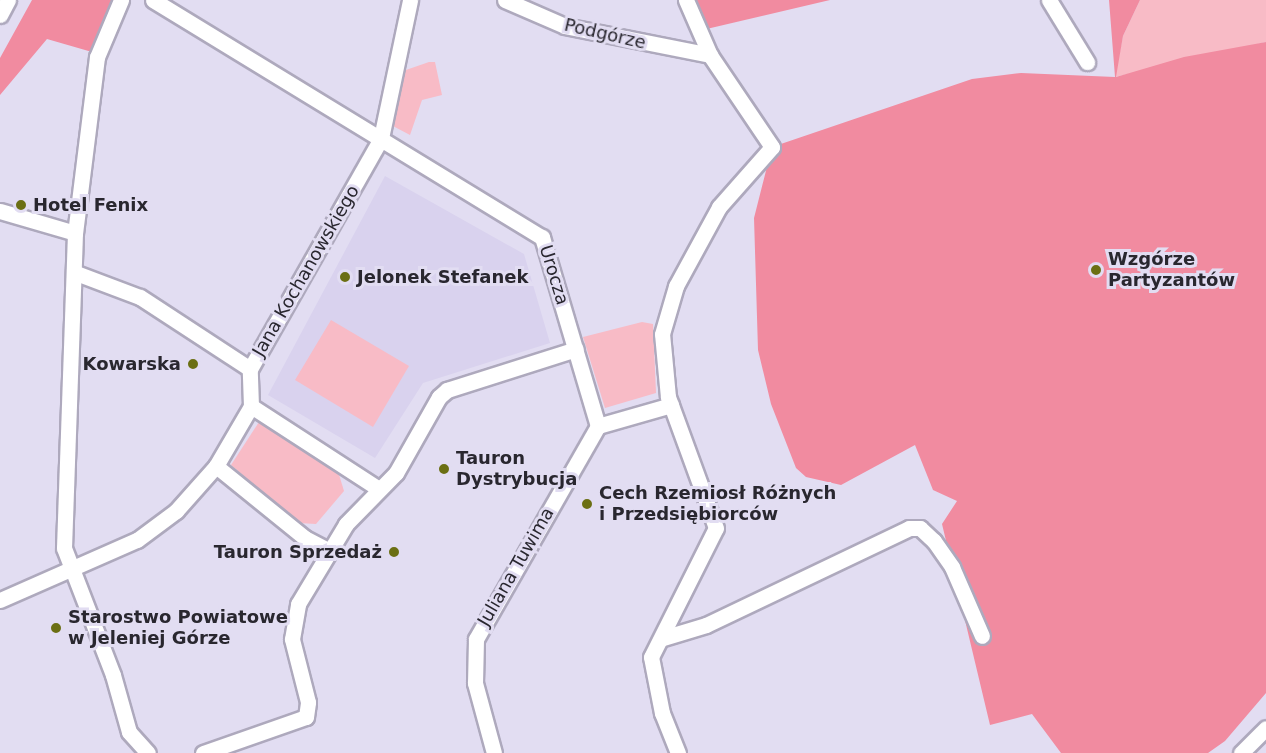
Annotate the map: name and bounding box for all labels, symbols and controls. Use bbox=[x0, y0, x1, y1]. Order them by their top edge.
street label: Podgórze bbox=[562, 14, 648, 54]
street label: Jana Kochanowskiego bbox=[248, 182, 364, 360]
place label: Hotel Fenix bbox=[33, 194, 148, 216]
marker: Hotel Fenix bbox=[14, 198, 28, 212]
street label: Urocza bbox=[535, 242, 573, 308]
place label: Wzgórze Partyzantów bbox=[1108, 249, 1235, 292]
marker: Wzgórze Partyzantów bbox=[1089, 263, 1103, 277]
place label: Jelonek Stefanek bbox=[357, 266, 528, 288]
marker: Jelonek Stefanek bbox=[338, 270, 352, 284]
place label: Kowarska bbox=[83, 353, 181, 375]
marker: Kowarska bbox=[186, 357, 200, 371]
place label: Tauron Dystrybucja bbox=[456, 448, 577, 490]
marker: Tauron Dystrybucja bbox=[437, 462, 451, 476]
place label: Cech Rzemiosł Różnych i Przedsiębiorców bbox=[599, 483, 836, 526]
marker: Cech Rzemiosł Różnych i Przedsiębiorców bbox=[580, 497, 594, 511]
street label: Juliana Tuwima bbox=[473, 504, 559, 630]
place label: Tauron Sprzedaż bbox=[214, 541, 382, 563]
marker: Tauron Sprzedaż bbox=[387, 545, 401, 559]
place label: Starostwo Powiatowe w Jeleniej Górze bbox=[68, 607, 288, 650]
marker: Starostwo Powiatowe w Jeleniej Górze bbox=[49, 621, 63, 635]

